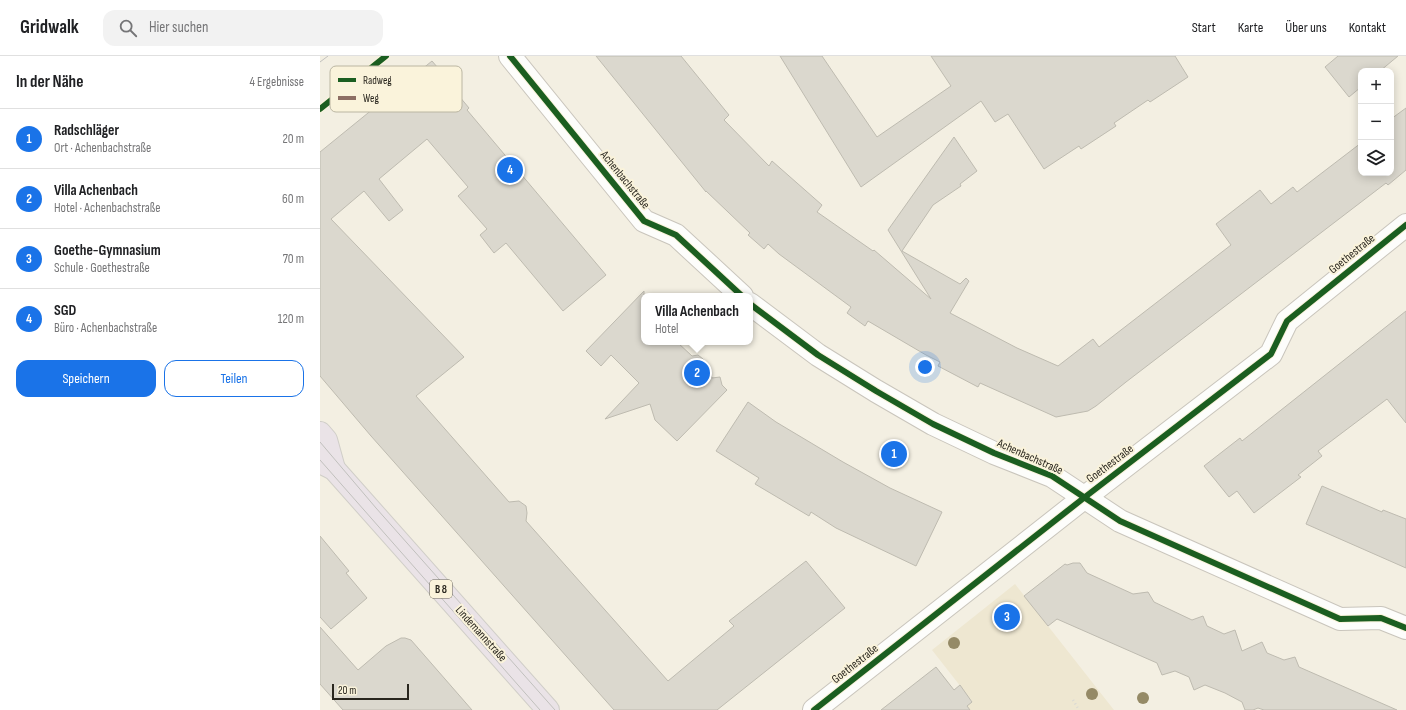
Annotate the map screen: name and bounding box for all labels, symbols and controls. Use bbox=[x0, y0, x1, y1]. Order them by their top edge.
search box bbox=[103, 10, 383, 46]
text: Gridwalk bbox=[20, 16, 79, 39]
icon: search bbox=[117, 17, 139, 39]
text: Hier suchen bbox=[149, 18, 209, 37]
text: Start bbox=[1192, 19, 1216, 36]
text: Karte bbox=[1238, 19, 1263, 36]
text: Über uns bbox=[1285, 19, 1327, 36]
text: Kontakt bbox=[1349, 19, 1386, 36]
legend bbox=[330, 66, 462, 112]
map controls bbox=[1358, 68, 1394, 176]
button: + bbox=[1358, 68, 1394, 104]
text: In der Nähe bbox=[16, 72, 83, 92]
text: 4 Ergebnisse bbox=[250, 74, 304, 90]
text: Radweg bbox=[363, 74, 392, 87]
text: Weg bbox=[363, 92, 379, 105]
button: − bbox=[1358, 104, 1394, 140]
text: Radschläger bbox=[54, 121, 119, 140]
text: 1 bbox=[26, 131, 32, 147]
text: 20 m bbox=[282, 131, 304, 147]
text: Ort · Achenbachstraße bbox=[54, 140, 151, 156]
button: layers bbox=[1358, 140, 1394, 176]
street label: Achenbachstraße bbox=[596, 147, 653, 212]
pin: 4 bbox=[497, 155, 523, 185]
text: Villa Achenbach bbox=[54, 181, 138, 200]
text: 2 bbox=[26, 191, 32, 207]
text: 60 m bbox=[282, 191, 304, 207]
text: Hotel · Achenbachstraße bbox=[54, 200, 161, 216]
street label: Goethestraße bbox=[1326, 231, 1378, 277]
text: Goethe-Gymnasium bbox=[54, 241, 161, 260]
text: 3 bbox=[26, 251, 32, 267]
text: 70 m bbox=[283, 251, 304, 267]
text: Schule · Goethestraße bbox=[54, 260, 150, 276]
popup bbox=[641, 293, 753, 345]
text: SGD bbox=[54, 301, 76, 320]
text: Villa Achenbach bbox=[655, 302, 739, 321]
text: 4 bbox=[26, 311, 32, 327]
text: 120 m bbox=[278, 311, 304, 327]
text: Büro · Achenbachstraße bbox=[54, 320, 157, 336]
text: Hotel bbox=[655, 321, 679, 337]
your location bbox=[915, 357, 935, 377]
pin: 2 bbox=[684, 358, 710, 388]
button: Speichern bbox=[16, 360, 156, 397]
button: Teilen bbox=[164, 360, 304, 397]
street label: Achenbachstraße bbox=[994, 435, 1065, 478]
pin: 1 bbox=[881, 439, 907, 469]
street label: Goethestraße bbox=[1083, 441, 1137, 487]
road number: B 8 bbox=[430, 580, 452, 598]
pin: 3 bbox=[994, 602, 1020, 632]
street label: Lindemannstraße bbox=[452, 603, 510, 665]
street label: Goethestraße bbox=[829, 641, 881, 687]
scale bar bbox=[332, 682, 409, 701]
text: 20 m bbox=[338, 684, 356, 697]

